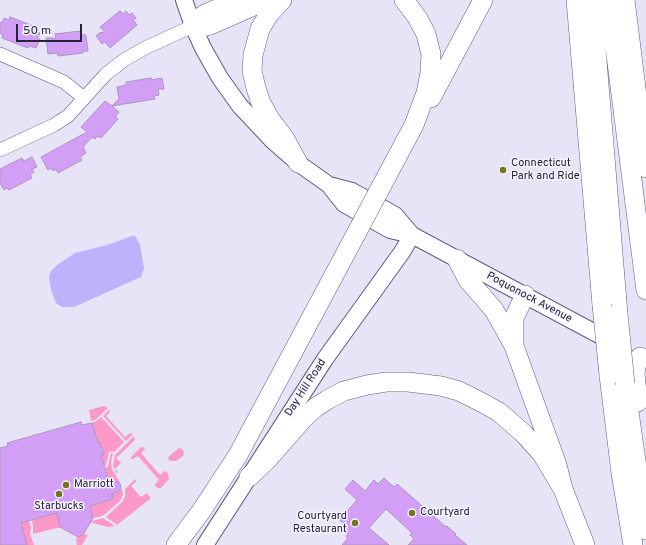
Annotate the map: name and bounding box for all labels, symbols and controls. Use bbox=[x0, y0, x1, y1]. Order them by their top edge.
scale bar bbox=[18, 16, 84, 42]
text: 50 m bbox=[23, 23, 51, 39]
place label: Connecticut Park and Ride bbox=[511, 157, 580, 183]
marker: Connecticut Park and Ride bbox=[498, 165, 508, 175]
street label: Poquonock Avenue bbox=[484, 270, 574, 326]
street label: Day Hill Road bbox=[283, 357, 329, 419]
place label: Marriott bbox=[74, 478, 114, 492]
marker: Marriott bbox=[61, 480, 71, 490]
marker: Starbucks bbox=[54, 489, 64, 499]
place label: Starbucks bbox=[34, 500, 84, 514]
place label: Courtyard bbox=[420, 506, 470, 520]
marker: Courtyard bbox=[407, 508, 417, 518]
place label: Courtyard Restaurant bbox=[293, 510, 347, 536]
marker: Courtyard Restaurant bbox=[350, 518, 360, 528]

